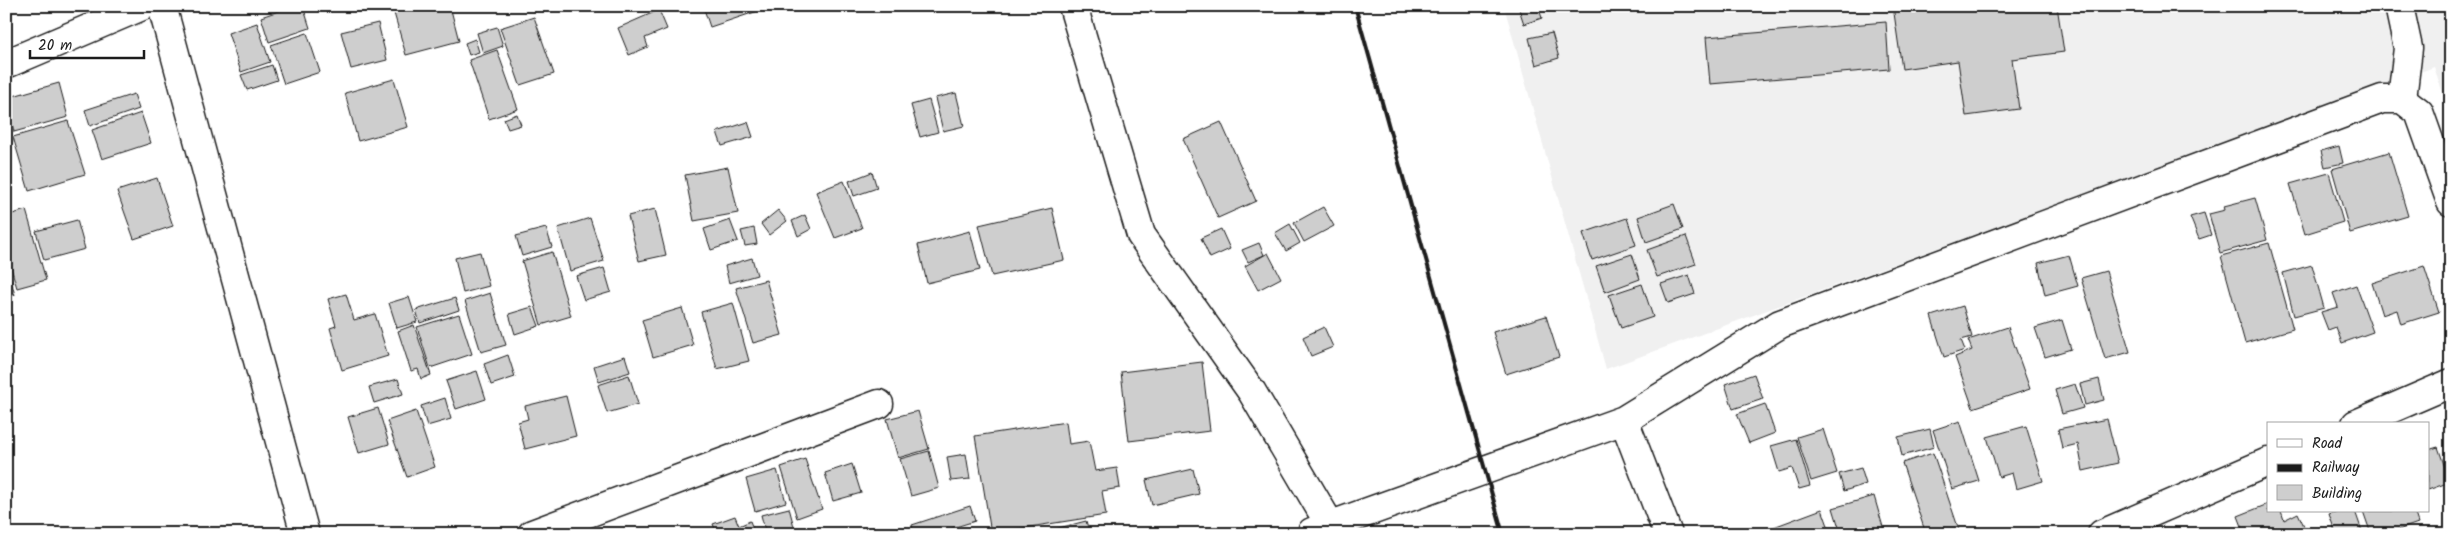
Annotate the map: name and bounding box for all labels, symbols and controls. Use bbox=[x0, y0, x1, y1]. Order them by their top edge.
scale bar bbox=[30, 28, 144, 60]
text: 20 m bbox=[38, 34, 72, 58]
legend bbox=[2267, 422, 2430, 512]
text: Road bbox=[2312, 432, 2343, 456]
text: Railway bbox=[2312, 456, 2360, 480]
text: Building bbox=[2312, 482, 2362, 506]

